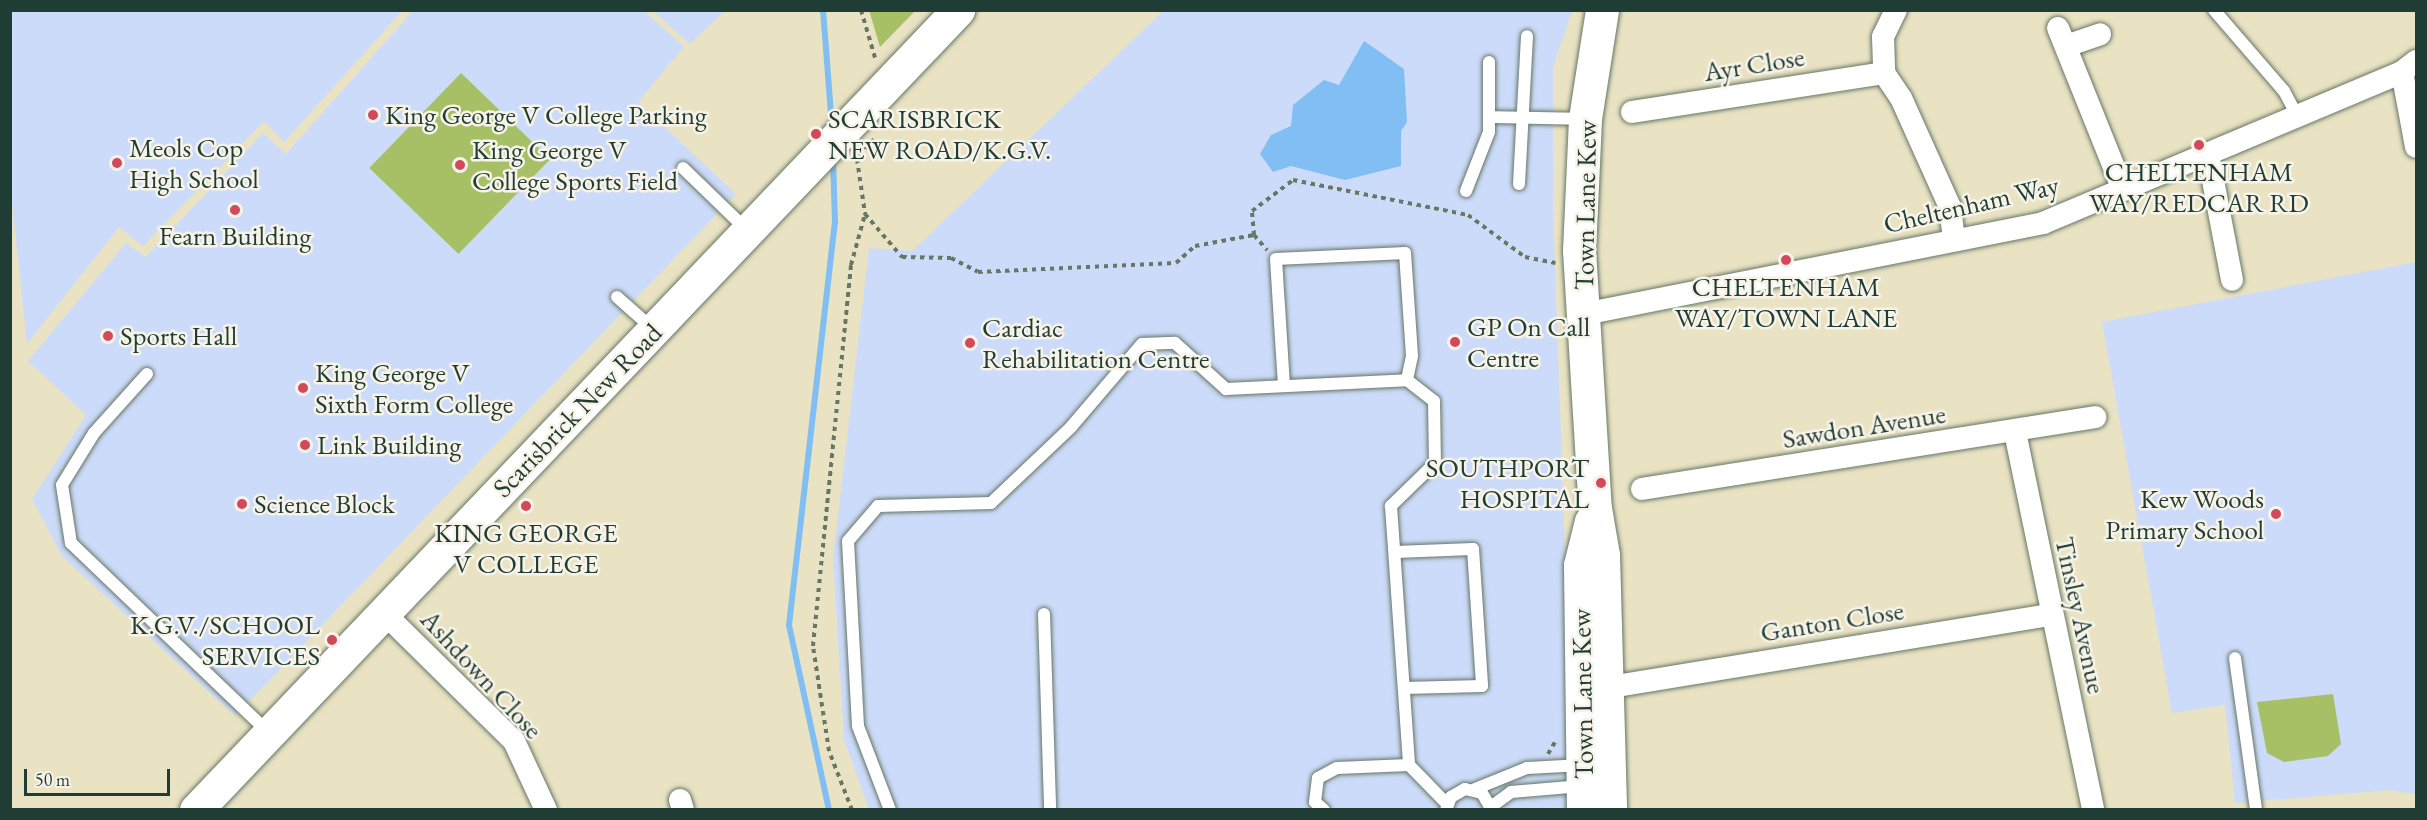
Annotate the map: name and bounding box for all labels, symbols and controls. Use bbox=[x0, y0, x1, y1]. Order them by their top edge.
street label: Ayr Close bbox=[1701, 40, 1807, 88]
place label: King George V College Parking bbox=[385, 99, 707, 131]
place label: SCARISBRICK NEW ROAD/K.G.V. bbox=[828, 102, 1051, 165]
marker: King George V College Parking bbox=[366, 108, 380, 122]
street label: Town Lane Kew bbox=[1567, 119, 1603, 291]
marker: SCARISBRICK NEW ROAD/K.G.V. bbox=[809, 127, 823, 141]
place label: Meols Cop High School bbox=[129, 131, 259, 194]
place label: King George V College Sports Field bbox=[472, 133, 678, 196]
marker: CHELTENHAM WAY/REDCAR RD bbox=[2192, 138, 2206, 152]
place label: CHELTENHAM WAY/REDCAR RD bbox=[2089, 155, 2309, 218]
marker: Meols Cop High School bbox=[110, 156, 124, 170]
marker: King George V College Sports Field bbox=[453, 158, 467, 172]
street label: Cheltenham Way bbox=[1880, 168, 2062, 240]
marker: Fearn Building bbox=[228, 203, 242, 217]
place label: Fearn Building bbox=[159, 220, 311, 252]
marker: CHELTENHAM WAY/TOWN LANE bbox=[1779, 253, 1793, 267]
place label: CHELTENHAM WAY/TOWN LANE bbox=[1675, 270, 1897, 333]
place label: GP On Call Centre bbox=[1467, 310, 1590, 373]
place label: Cardiac Rehabilitation Centre bbox=[982, 311, 1209, 374]
street label: Scarisbrick New Road bbox=[486, 316, 668, 504]
place label: Sports Hall bbox=[120, 320, 237, 352]
marker: Sports Hall bbox=[101, 329, 115, 343]
marker: GP On Call Centre bbox=[1448, 335, 1462, 349]
marker: Cardiac Rehabilitation Centre bbox=[963, 336, 977, 350]
place label: King George V Sixth Form College bbox=[315, 356, 513, 419]
marker: King George V Sixth Form College bbox=[296, 381, 310, 395]
street label: Sawdon Avenue bbox=[1780, 397, 1948, 455]
place label: Link Building bbox=[317, 429, 461, 461]
marker: Link Building bbox=[298, 438, 312, 452]
place label: SOUTHPORT HOSPITAL bbox=[1426, 451, 1589, 514]
marker: SOUTHPORT HOSPITAL bbox=[1594, 476, 1608, 490]
place label: Kew Woods Primary School bbox=[2105, 482, 2264, 545]
place label: Science Block bbox=[254, 488, 395, 520]
marker: Science Block bbox=[235, 497, 249, 511]
marker: KING GEORGE V COLLEGE bbox=[519, 499, 533, 513]
marker: Kew Woods Primary School bbox=[2269, 507, 2283, 521]
place label: KING GEORGE V COLLEGE bbox=[434, 516, 618, 579]
street label: Tinsley Avenue bbox=[2049, 534, 2113, 696]
street label: Ganton Close bbox=[1758, 594, 1906, 648]
street label: Ashdown Close bbox=[414, 603, 550, 745]
place label: K.G.V./SCHOOL SERVICES bbox=[130, 608, 320, 671]
street label: Town Lane Kew bbox=[1564, 608, 1600, 780]
marker: K.G.V./SCHOOL SERVICES bbox=[325, 633, 339, 647]
scale bar bbox=[27, 757, 172, 795]
text: 50 m bbox=[35, 768, 70, 791]

